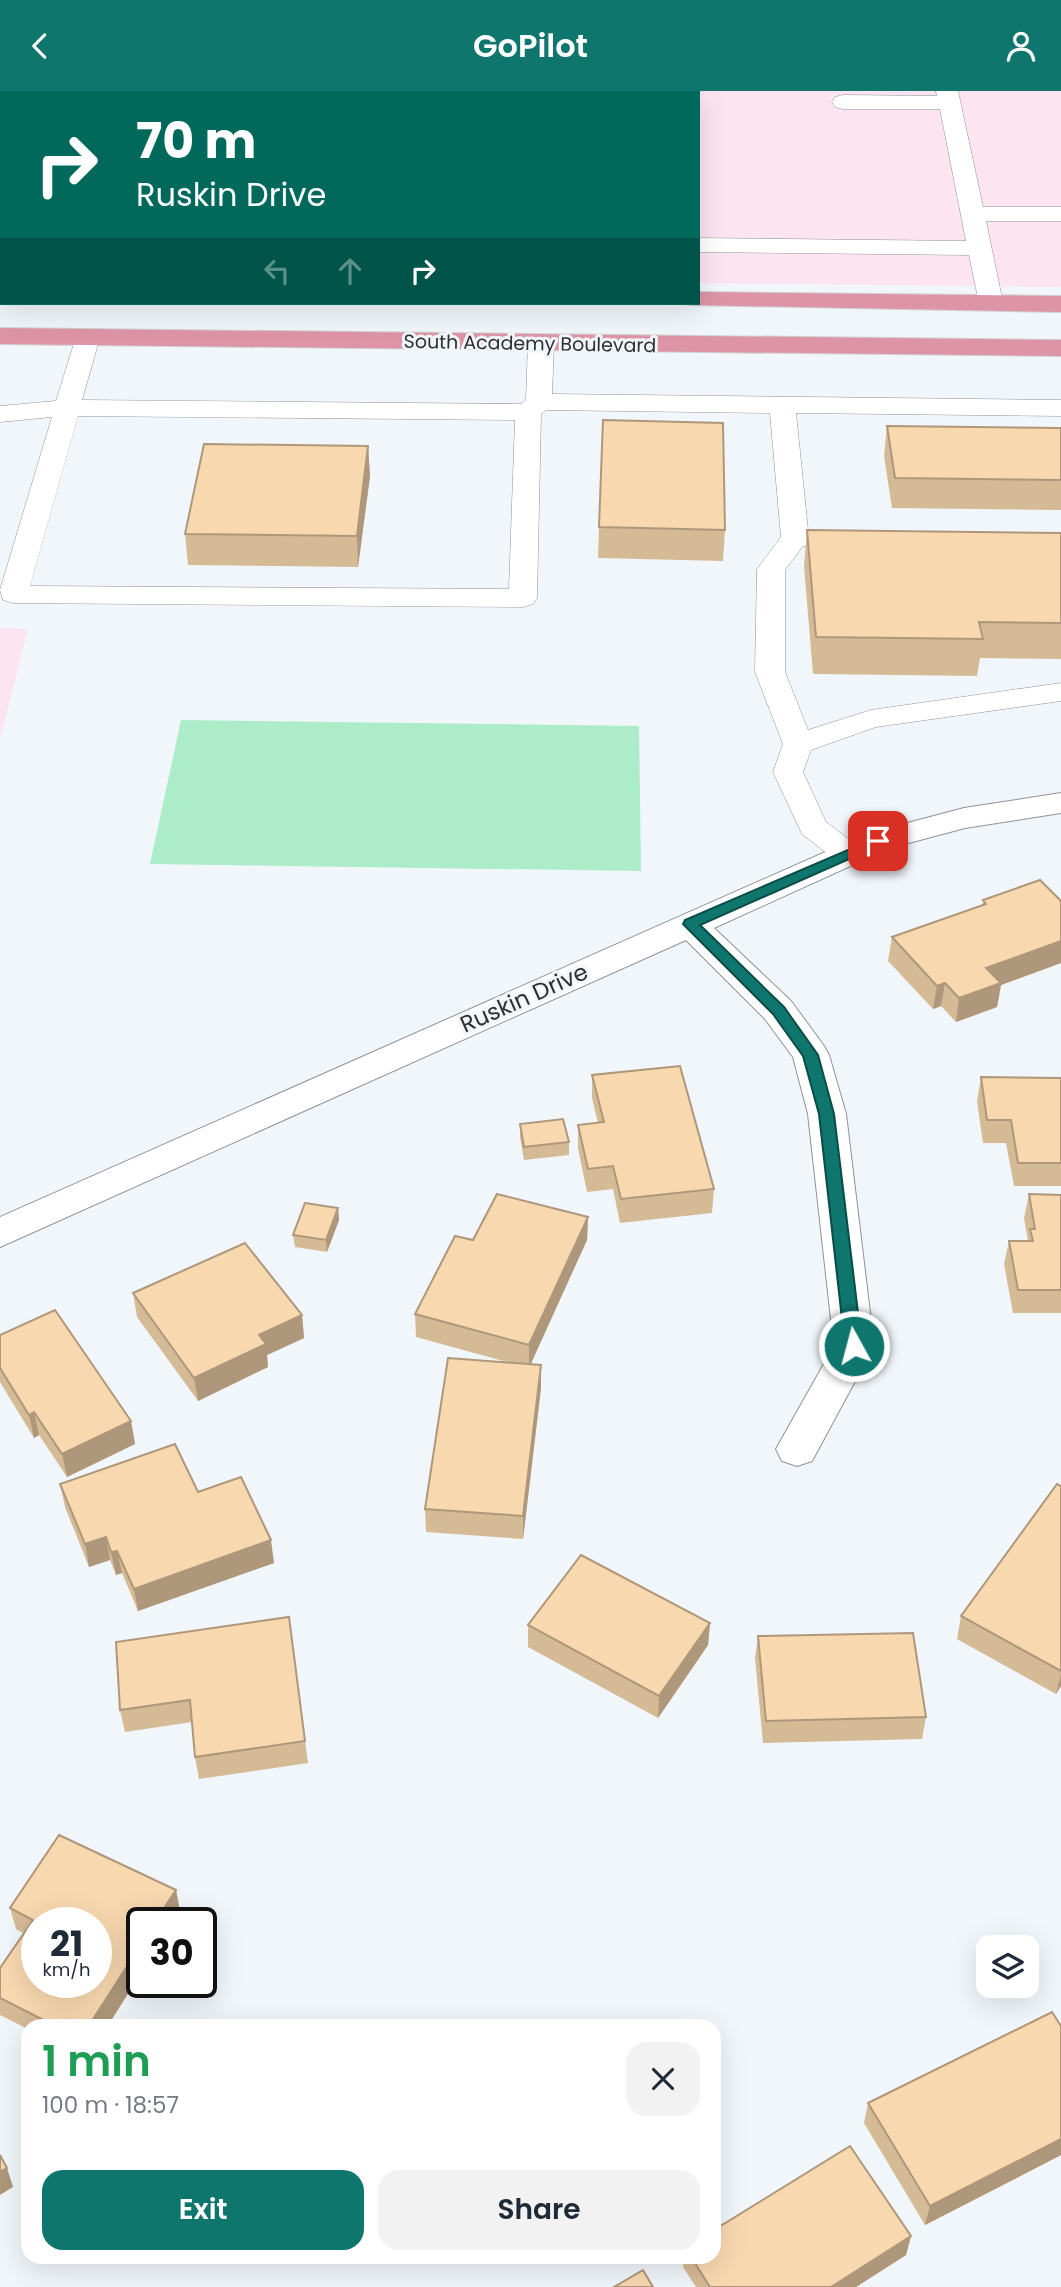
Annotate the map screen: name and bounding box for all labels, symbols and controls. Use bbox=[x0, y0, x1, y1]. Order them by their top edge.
text: GoPilot bbox=[473, 23, 588, 68]
icon: back bbox=[21, 27, 59, 65]
icon: person bbox=[1002, 27, 1040, 65]
text: 70 m bbox=[136, 107, 256, 175]
icon: right bbox=[21, 119, 112, 210]
text: Ruskin Drive bbox=[136, 172, 326, 217]
icon: left bbox=[258, 252, 296, 290]
icon: ahead bbox=[331, 252, 369, 290]
icon: right bbox=[404, 252, 442, 290]
street label: South Academy Boulevard bbox=[403, 328, 657, 359]
pin bbox=[848, 811, 908, 871]
icon: arrive bbox=[859, 822, 897, 860]
street label: Ruskin Drive bbox=[455, 956, 593, 1040]
position arrow bbox=[817, 1309, 891, 1383]
speed limit sign: 30 bbox=[126, 1907, 217, 1998]
text: 21 bbox=[50, 1919, 83, 1968]
map controls bbox=[976, 1935, 1039, 1998]
button: layers bbox=[976, 1935, 1039, 1998]
text: km/h bbox=[43, 1957, 90, 1982]
text: 1 min bbox=[42, 2032, 151, 2091]
button: close bbox=[626, 2042, 700, 2116]
text: 100 m · 18:57 bbox=[42, 2089, 179, 2121]
button: Exit bbox=[42, 2170, 364, 2250]
button: Share bbox=[378, 2170, 700, 2250]

